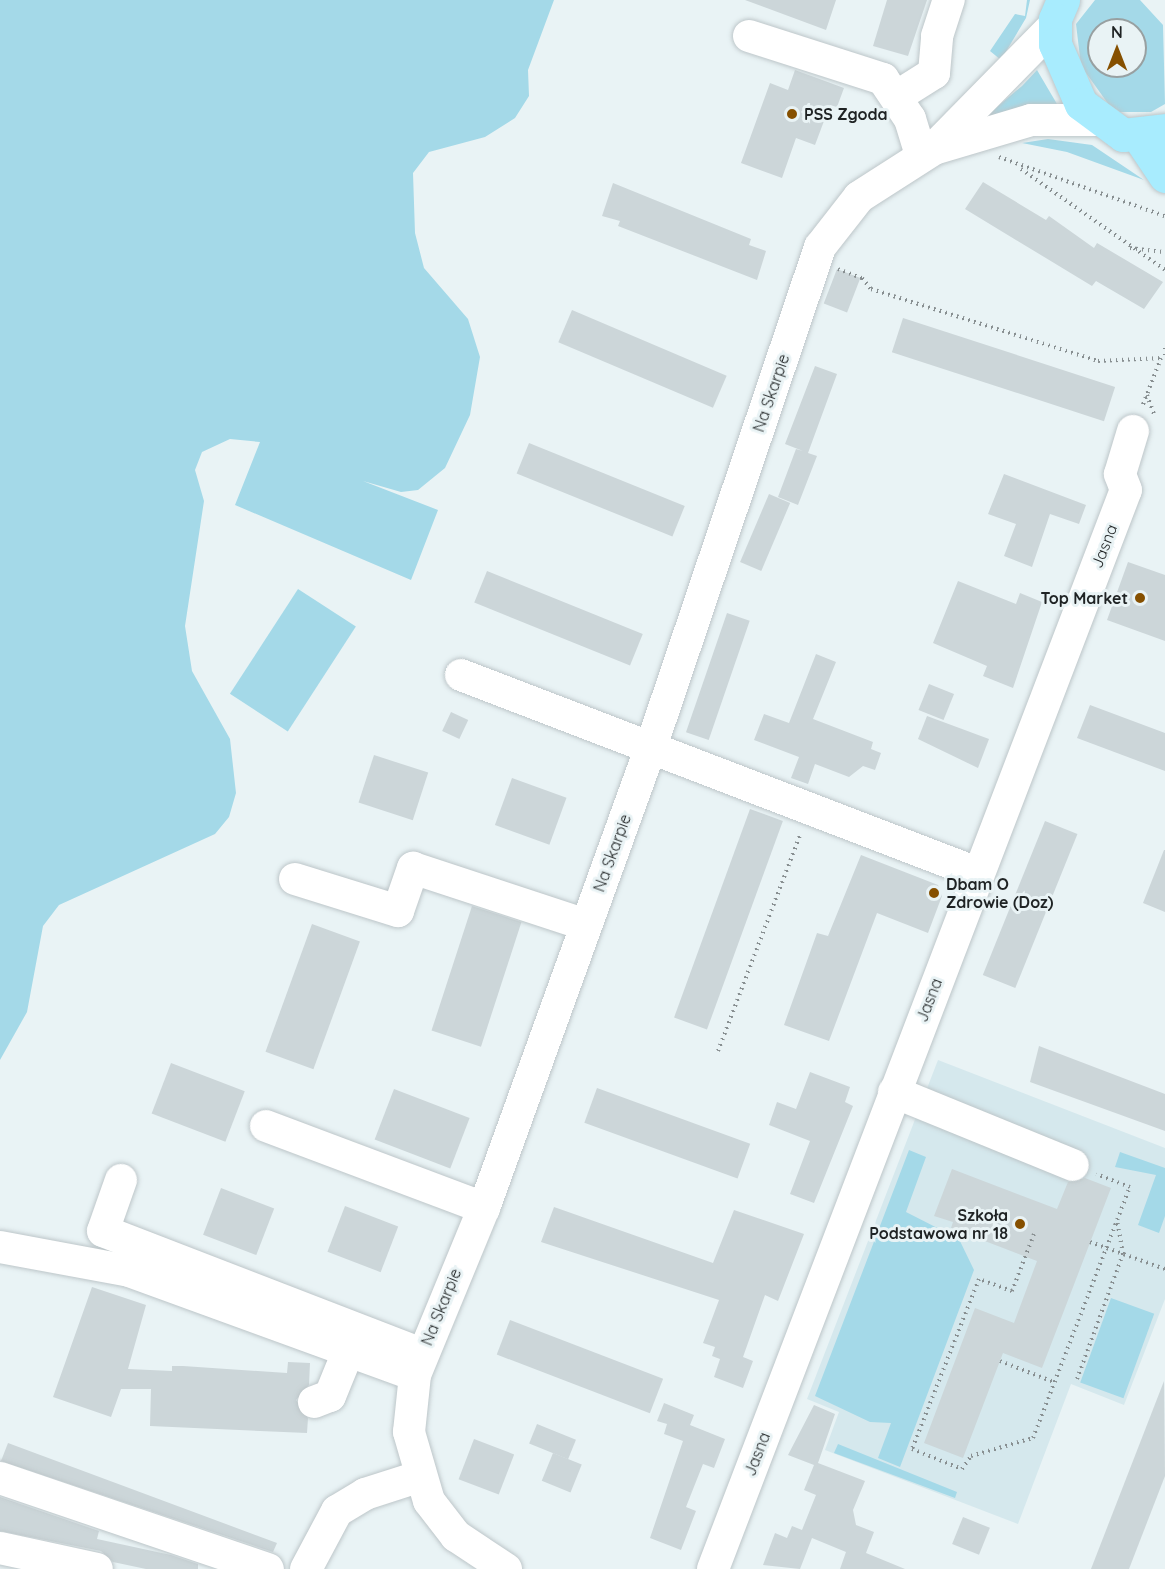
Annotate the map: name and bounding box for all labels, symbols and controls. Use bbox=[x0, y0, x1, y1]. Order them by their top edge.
north arrow bbox=[1087, 18, 1147, 78]
text: N bbox=[1111, 22, 1123, 42]
place label: PSS Zgoda bbox=[804, 104, 888, 124]
marker: PSS Zgoda bbox=[785, 107, 799, 121]
street label: Na Skarpie bbox=[749, 351, 793, 435]
street label: Jasna bbox=[1087, 521, 1121, 571]
place label: Top Market bbox=[1041, 588, 1128, 608]
marker: Top Market bbox=[1133, 591, 1147, 605]
street label: Na Skarpie bbox=[589, 812, 635, 894]
place label: Dbam O Zdrowie (Doz) bbox=[946, 874, 1053, 912]
marker: Dbam O Zdrowie (Doz) bbox=[927, 886, 941, 900]
street label: Jasna bbox=[912, 975, 946, 1025]
place label: Szkoła Podstawowa nr 18 bbox=[869, 1205, 1008, 1243]
marker: Szkoła Podstawowa nr 18 bbox=[1013, 1217, 1027, 1231]
street label: Na Skarpie bbox=[417, 1266, 465, 1348]
street label: Jasna bbox=[740, 1429, 774, 1479]

